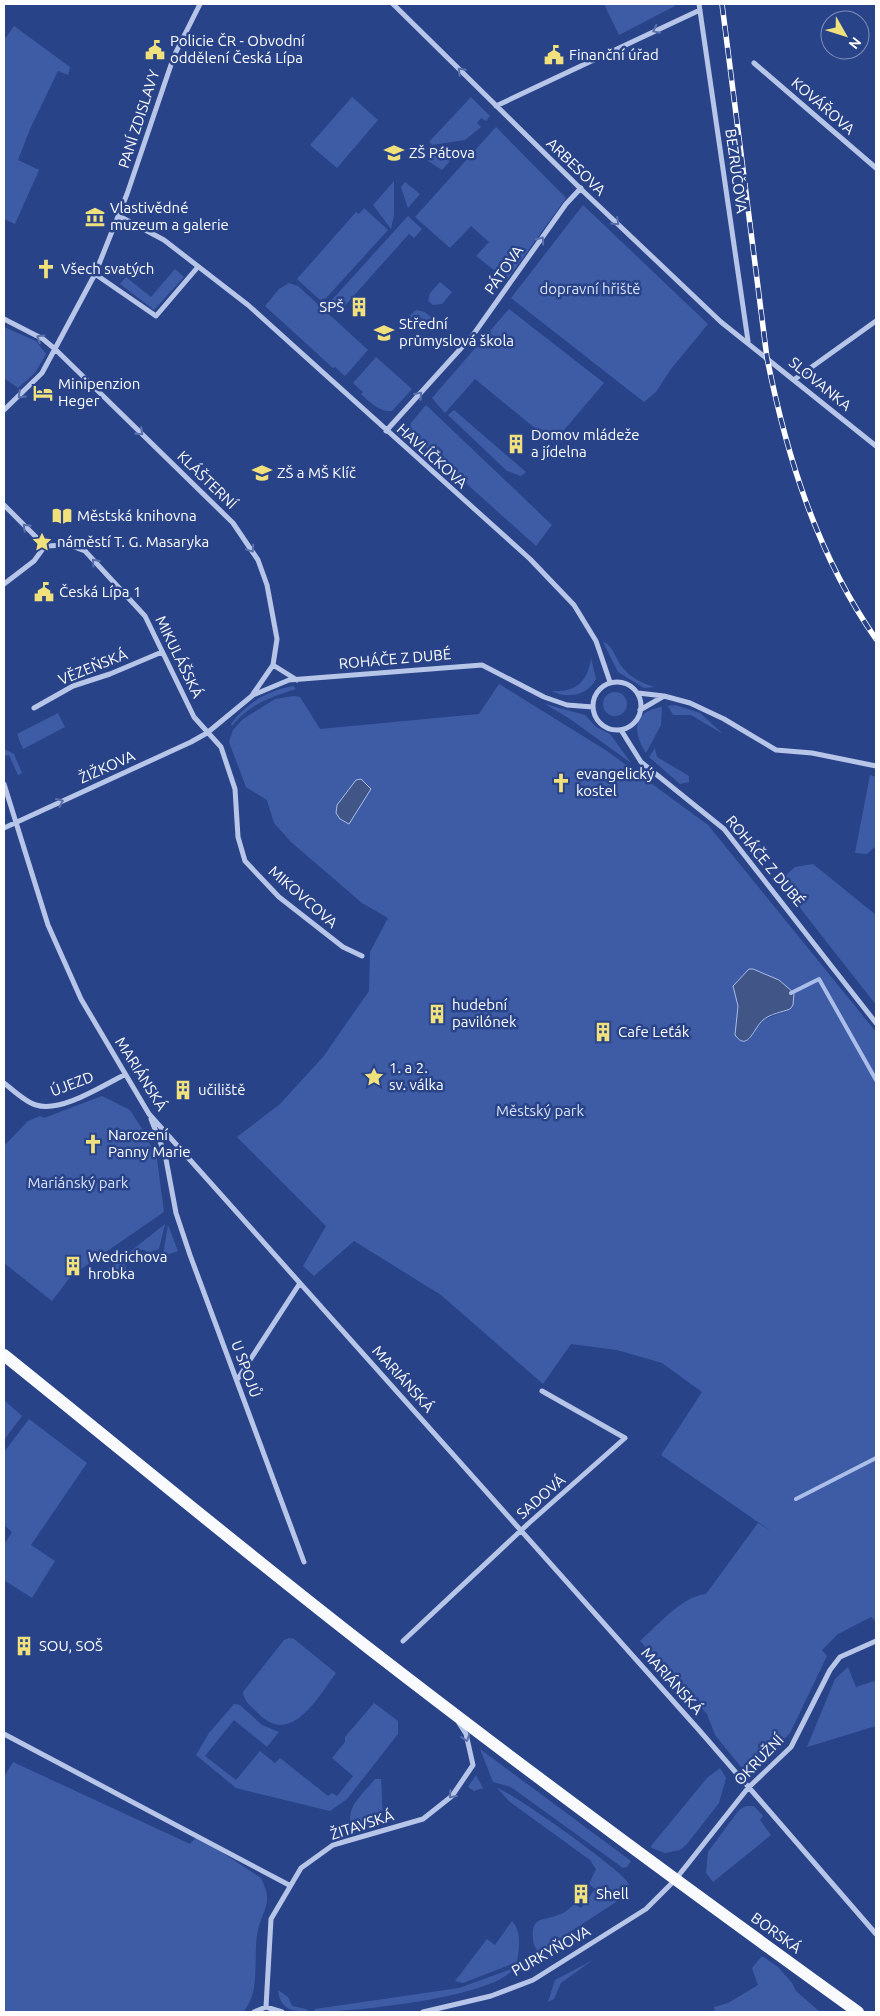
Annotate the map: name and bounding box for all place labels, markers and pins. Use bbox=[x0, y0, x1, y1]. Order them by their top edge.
place label: Policie ČR - Obvodní oddělení Česká Lípa bbox=[170, 32, 305, 66]
public building icon: Policie ČR - Obvodní oddělení Česká Lípa bbox=[144, 39, 166, 61]
public building icon: Finanční úřad bbox=[543, 44, 565, 66]
place label: Finanční úřad bbox=[569, 46, 659, 63]
school or university icon: ZŠ Pátova bbox=[383, 142, 405, 164]
place label: ZŠ Pátova bbox=[409, 144, 475, 161]
place label: Vlastivědné muzeum a galerie bbox=[110, 199, 229, 233]
museum icon: Vlastivědné muzeum a galerie bbox=[84, 206, 106, 228]
church icon: Všech svatých bbox=[35, 258, 57, 280]
place label: Všech svatých bbox=[61, 260, 154, 277]
building icon: SPŠ bbox=[348, 296, 370, 318]
place label: SPŠ bbox=[319, 298, 344, 315]
place label: Střední průmyslová škola bbox=[399, 315, 514, 349]
school or university icon: Střední průmyslová škola bbox=[373, 322, 395, 344]
place label: Minipenzion Heger bbox=[58, 375, 140, 409]
hotel icon: Minipenzion Heger bbox=[32, 382, 54, 404]
place label: Domov mládeže a jídelna bbox=[531, 426, 640, 460]
building icon: Domov mládeže a jídelna bbox=[505, 433, 527, 455]
school or university icon: ZŠ a MŠ Klíč bbox=[251, 462, 273, 484]
place label: ZŠ a MŠ Klíč bbox=[277, 464, 356, 481]
library icon: Městská knihovna bbox=[51, 505, 73, 527]
place label: Městská knihovna bbox=[77, 507, 197, 524]
place icon: náměstí T. G. Masaryka bbox=[31, 531, 53, 553]
place label: náměstí T. G. Masaryka bbox=[57, 533, 209, 550]
public building icon: Česká Lípa 1 bbox=[33, 581, 55, 603]
place label: Česká Lípa 1 bbox=[59, 583, 141, 600]
place label: evangelický kostel bbox=[576, 765, 654, 799]
church icon: evangelický kostel bbox=[550, 772, 572, 794]
place label: hudební pavilónek bbox=[452, 996, 517, 1030]
building icon: hudební pavilónek bbox=[426, 1003, 448, 1025]
building icon: Cafe Leťák bbox=[592, 1021, 614, 1043]
place label: Cafe Leťák bbox=[618, 1023, 690, 1040]
place label: 1. a 2. sv. válka bbox=[389, 1059, 444, 1093]
place icon: 1. a 2. sv. válka bbox=[363, 1066, 385, 1088]
building icon: učiliště bbox=[172, 1079, 194, 1101]
place label: učiliště bbox=[198, 1081, 245, 1098]
place label: Narození Panny Marie bbox=[108, 1126, 191, 1160]
church icon: Narození Panny Marie bbox=[82, 1133, 104, 1155]
place label: Wedrichova hrobka bbox=[88, 1248, 167, 1282]
building icon: Wedrichova hrobka bbox=[62, 1255, 84, 1277]
building icon: SOU, SOŠ bbox=[13, 1635, 35, 1657]
place label: SOU, SOŠ bbox=[39, 1637, 103, 1654]
building icon: Shell bbox=[570, 1883, 592, 1905]
place label: Shell bbox=[596, 1885, 629, 1902]

